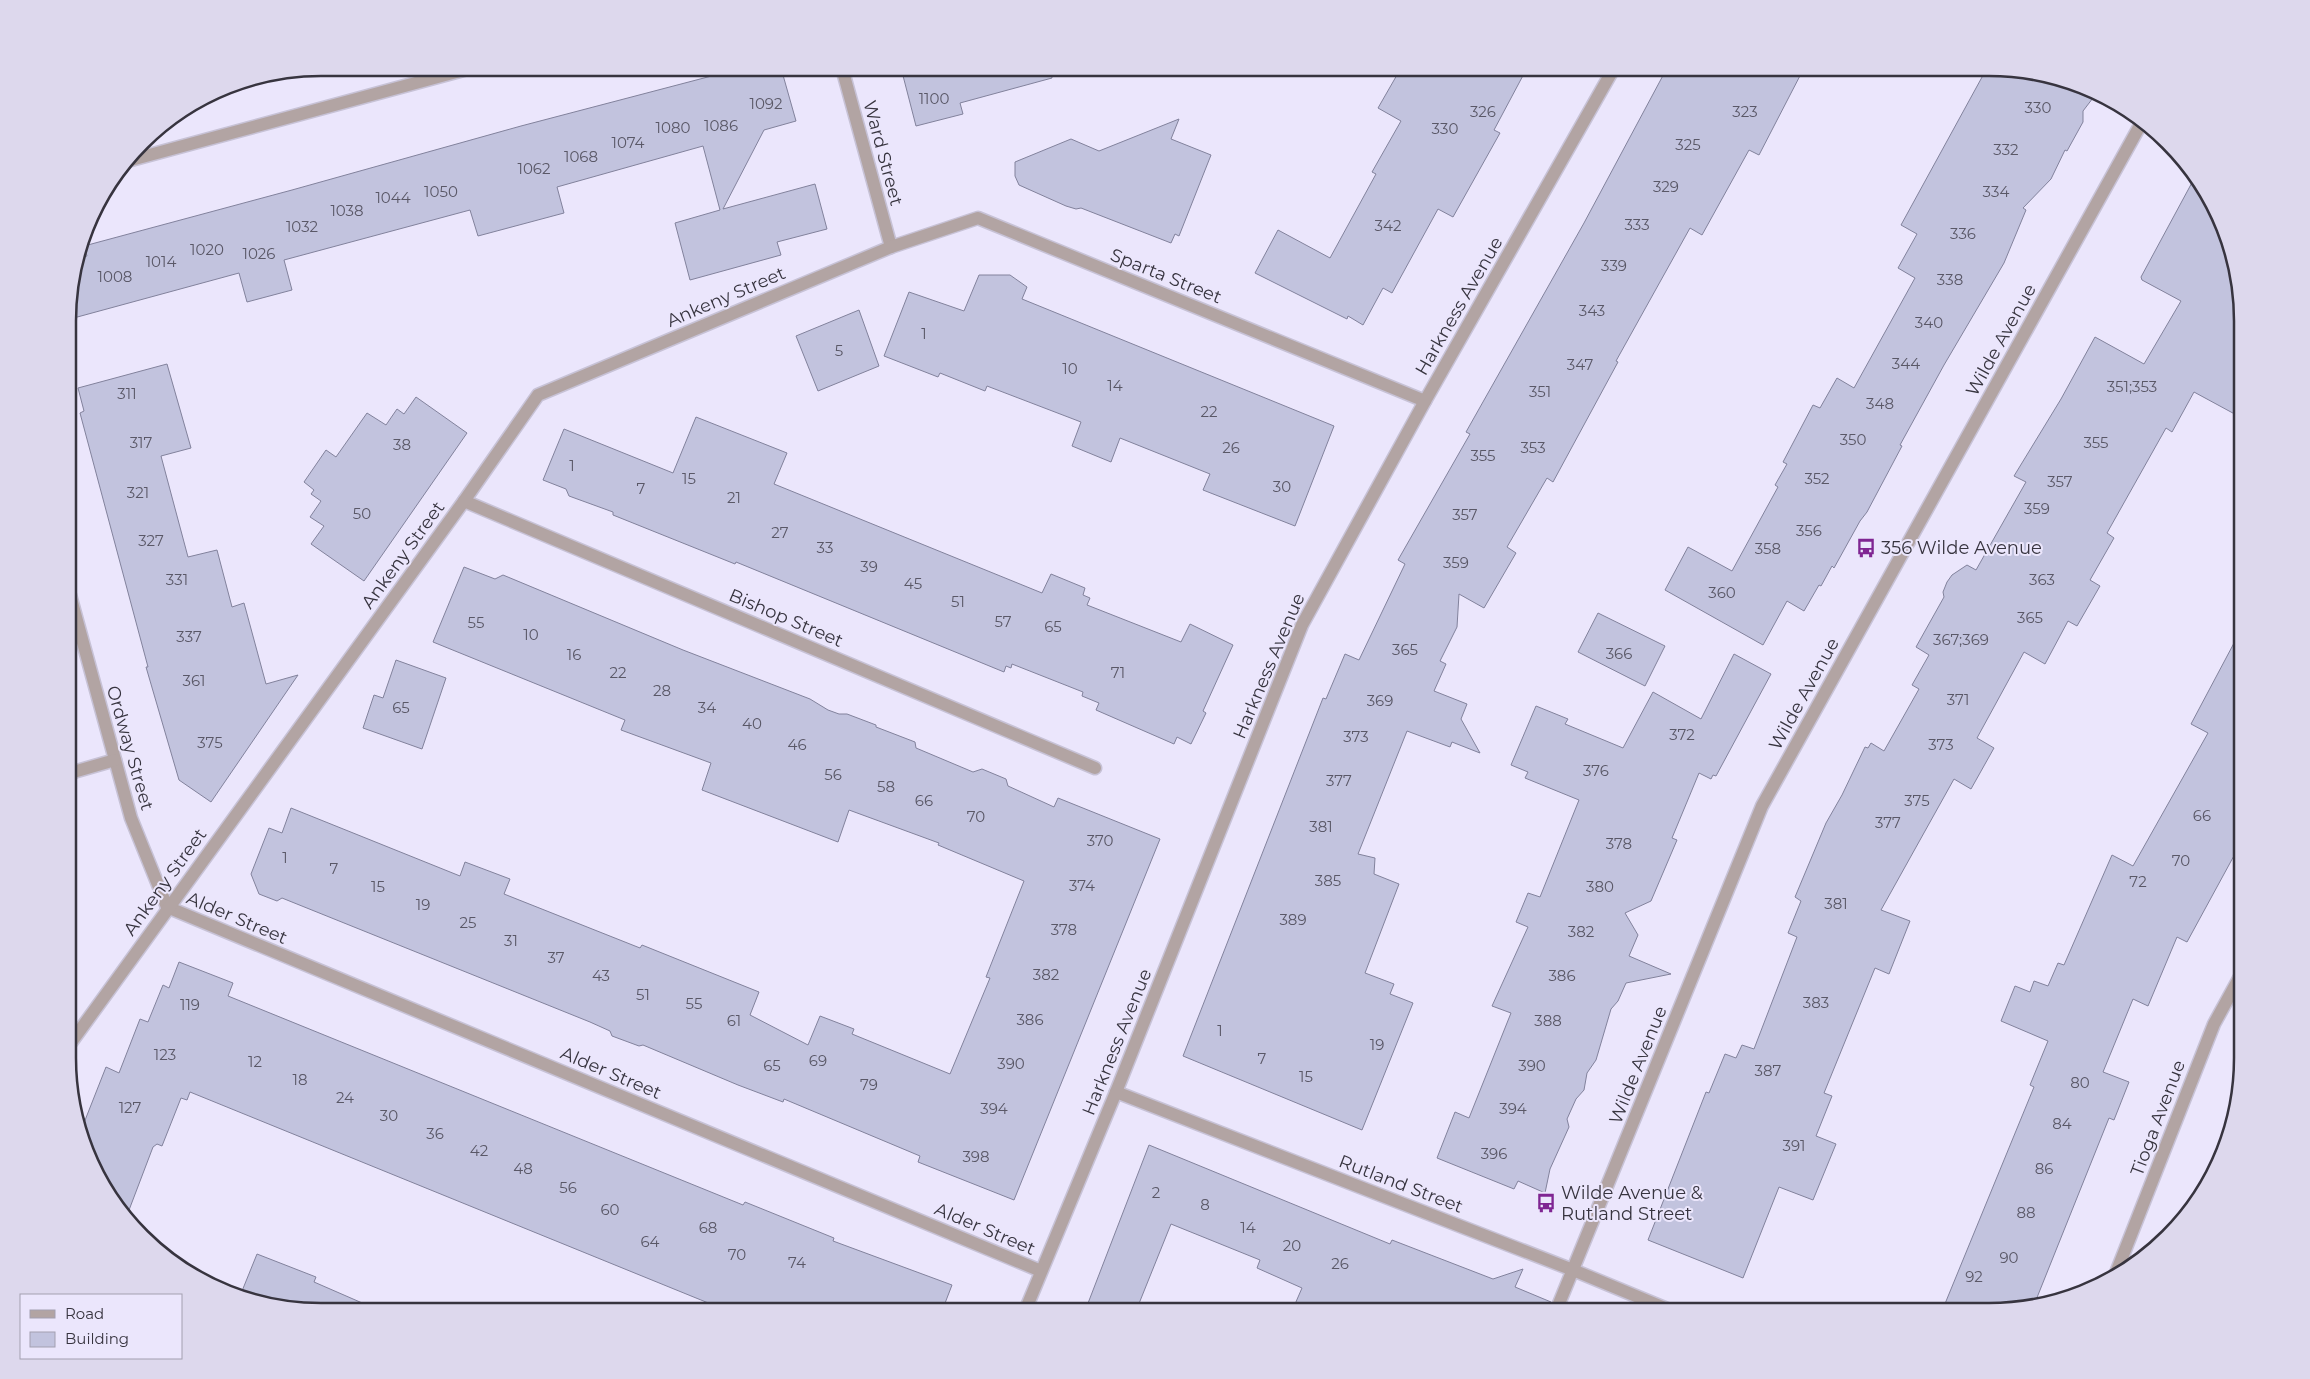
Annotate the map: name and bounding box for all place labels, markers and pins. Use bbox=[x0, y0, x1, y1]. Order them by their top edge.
bus stop icon: 356 Wilde Avenue bbox=[1855, 537, 1877, 559]
place label: 356 Wilde Avenue bbox=[1881, 537, 2042, 559]
place label: Wilde Avenue & Rutland Street bbox=[1561, 1182, 1703, 1225]
bus stop icon: Wilde Avenue & Rutland Street bbox=[1535, 1192, 1557, 1214]

